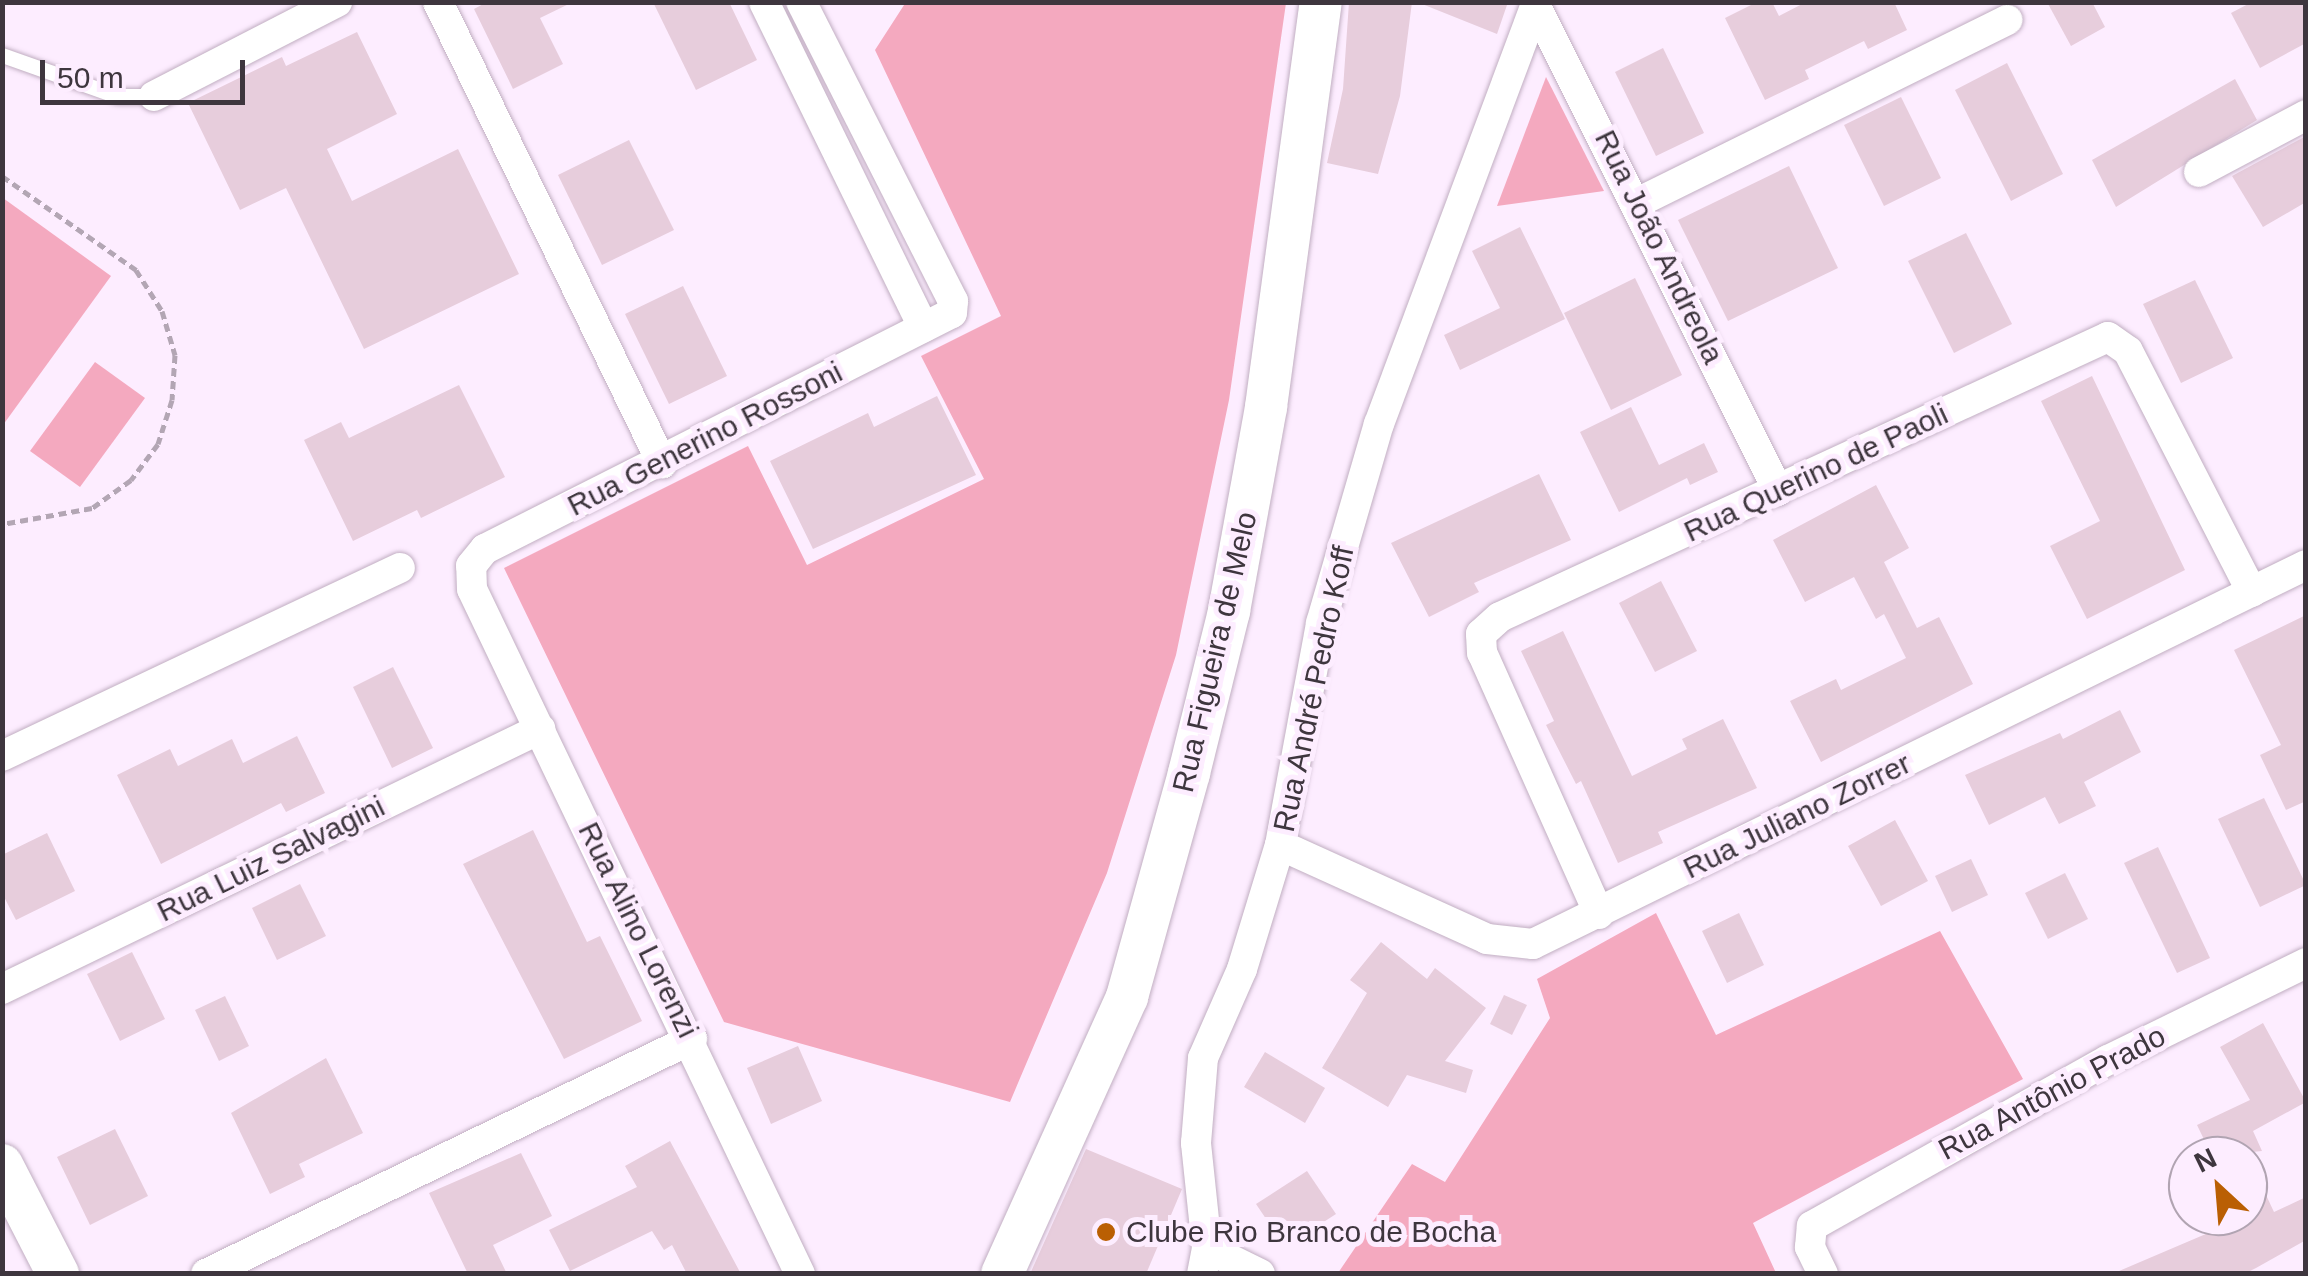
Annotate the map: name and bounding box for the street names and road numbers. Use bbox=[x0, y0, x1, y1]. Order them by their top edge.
street label: Rua João Andreola bbox=[1587, 124, 1731, 370]
street label: Rua Generino Rossoni bbox=[562, 354, 848, 524]
street label: Rua Querino de Paoli bbox=[1678, 396, 1954, 550]
street label: Rua Figueira de Melo bbox=[1165, 508, 1265, 796]
street label: Rua André Pedro Koff bbox=[1266, 542, 1362, 836]
street label: Rua Juliano Zorrer bbox=[1677, 745, 1917, 887]
street label: Rua Luiz Salvagini bbox=[151, 788, 391, 930]
street label: Rua Alino Lorenzi bbox=[570, 816, 706, 1044]
street label: Rua Antônio Prado bbox=[1932, 1018, 2172, 1168]

